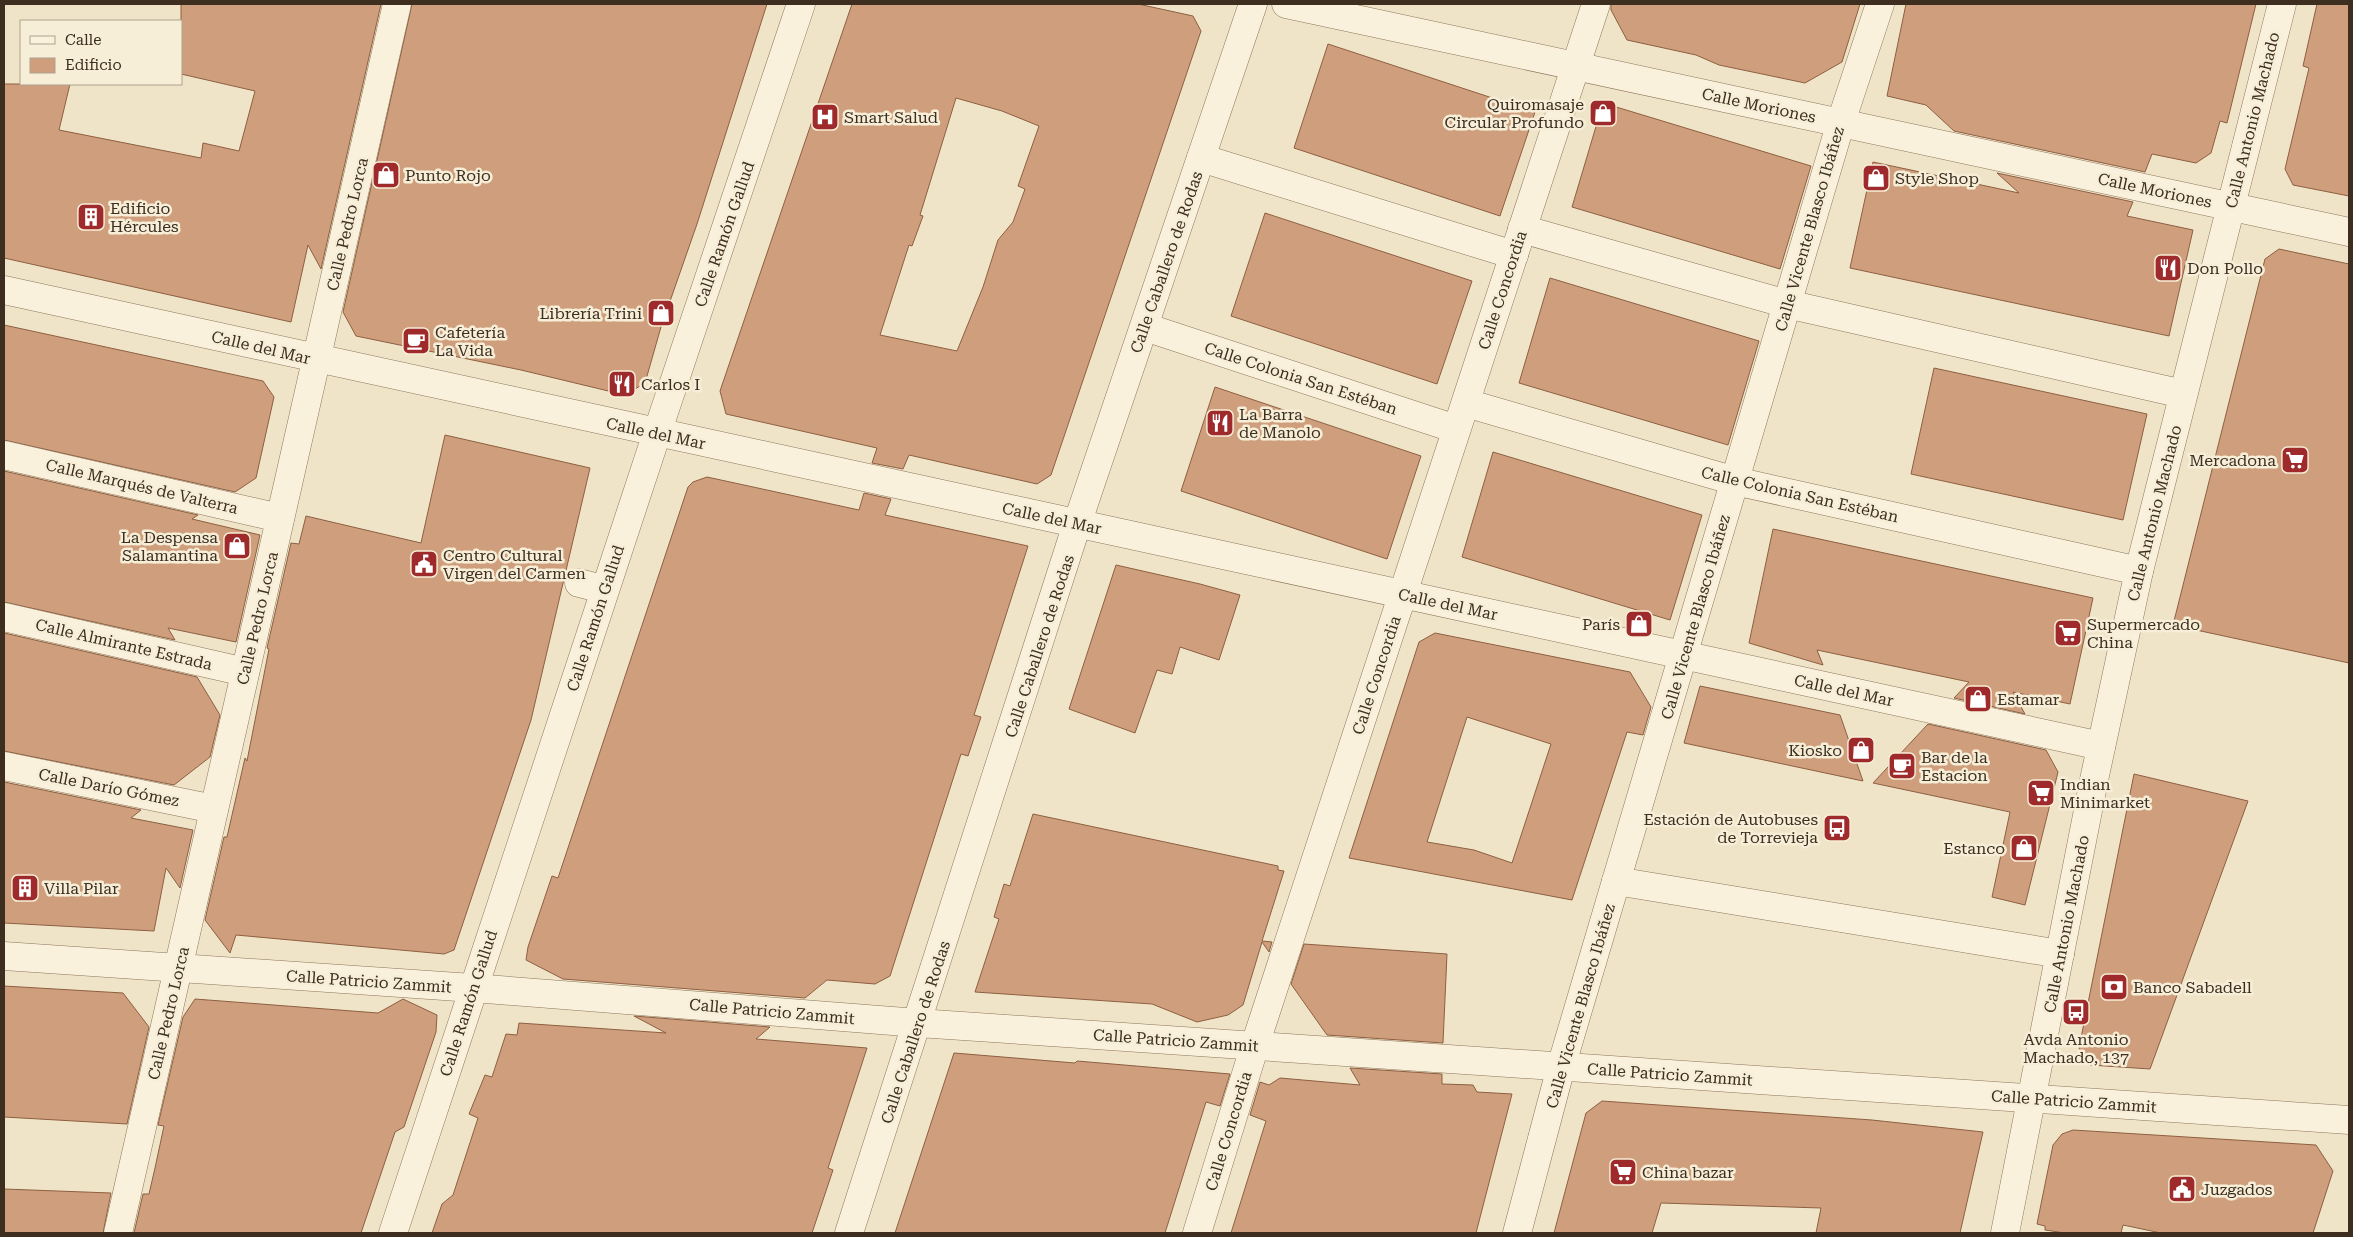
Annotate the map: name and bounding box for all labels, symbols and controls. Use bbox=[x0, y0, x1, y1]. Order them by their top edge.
legend bbox=[20, 20, 182, 85]
street label: Calle Antonio Machado bbox=[2221, 30, 2284, 210]
text: Calle bbox=[65, 31, 101, 49]
text: Edificio bbox=[65, 56, 122, 74]
street label: Calle Moriones bbox=[1700, 84, 1818, 127]
place label: Quiromasaje Circular Profundo bbox=[1445, 95, 1584, 132]
shop icon: Quiromasaje Circular Profundo bbox=[1588, 98, 1618, 128]
hospital icon: Smart Salud bbox=[810, 102, 840, 132]
place label: Smart Salud bbox=[844, 108, 938, 127]
street label: Calle Vicente Blasco Ibáñez bbox=[1771, 124, 1848, 334]
street label: Calle Pedro Lorca bbox=[323, 155, 372, 293]
street label: Calle Ramón Gallud bbox=[691, 159, 758, 309]
shop icon: Punto Rojo bbox=[371, 160, 401, 190]
shop icon: Style Shop bbox=[1861, 163, 1891, 193]
place label: Punto Rojo bbox=[405, 166, 491, 185]
street label: Calle Caballero de Rodas bbox=[1126, 168, 1207, 356]
place label: Style Shop bbox=[1895, 169, 1979, 188]
street label: Calle Moriones bbox=[2096, 169, 2214, 212]
place label: Edificio Hércules bbox=[110, 199, 179, 236]
building icon: Edificio Hércules bbox=[76, 202, 106, 232]
street label: Calle Concordia bbox=[1474, 228, 1531, 352]
restaurant icon: Don Pollo bbox=[2153, 253, 2183, 283]
place label: Don Pollo bbox=[2187, 259, 2263, 278]
shop icon: Librería Trini bbox=[646, 298, 676, 328]
place label: Librería Trini bbox=[539, 304, 642, 323]
place label: Cafetería La Vida bbox=[435, 323, 505, 360]
cafe icon: Cafetería La Vida bbox=[401, 326, 431, 356]
street label: Calle del Mar bbox=[210, 327, 313, 368]
street label: Calle Colonia San Estéban bbox=[1202, 338, 1400, 419]
restaurant icon: Carlos I bbox=[607, 369, 637, 399]
place label: Carlos I bbox=[641, 375, 700, 394]
place label: La Barra de Manolo bbox=[1239, 405, 1321, 442]
restaurant icon: La Barra de Manolo bbox=[1205, 408, 1235, 438]
street label: Calle del Mar bbox=[604, 414, 708, 453]
street label: Calle Antonio Machado bbox=[2123, 423, 2186, 603]
supermarket icon: Mercadona bbox=[2280, 445, 2310, 475]
place label: Mercadona bbox=[2189, 451, 2276, 470]
street label: Calle Marqués de Valterra bbox=[44, 455, 240, 518]
street label: Calle Colonia San Estéban bbox=[1699, 463, 1900, 526]
street label: Calle del Mar bbox=[1000, 499, 1104, 538]
street label: Calle Vicente Blasco Ibáñez bbox=[1657, 512, 1734, 722]
place label: La Despensa Salamantina bbox=[121, 528, 218, 565]
shop icon: La Despensa Salamantina bbox=[222, 531, 252, 561]
street label: Calle Ramón Gallud bbox=[563, 543, 628, 694]
place label: Centro Cultural Virgen del Carmen bbox=[443, 546, 586, 583]
street label: Calle Pedro Lorca bbox=[233, 549, 282, 687]
public building icon: Centro Cultural Virgen del Carmen bbox=[409, 549, 439, 579]
street label: Calle Caballero de Rodas bbox=[1001, 552, 1078, 740]
street label: Calle del Mar bbox=[1396, 585, 1500, 624]
shop icon: París bbox=[1624, 609, 1654, 639]
street label: Calle Concordia bbox=[1348, 613, 1405, 737]
street label: Calle Almirante Estrada bbox=[34, 615, 214, 674]
place label: París bbox=[1582, 615, 1620, 634]
place label: Supermercado China bbox=[2087, 615, 2200, 652]
supermarket icon: Supermercado China bbox=[2053, 618, 2083, 648]
street label: Calle del Mar bbox=[1792, 671, 1896, 710]
shop icon: Estamar bbox=[1963, 684, 1993, 714]
place label: Estamar bbox=[1997, 690, 2060, 709]
shop icon: Kiosko bbox=[1846, 735, 1876, 765]
place label: Kiosko bbox=[1788, 741, 1842, 760]
place label: Bar de la Estacion bbox=[1921, 748, 1988, 785]
cafe icon: Bar de la Estacion bbox=[1887, 751, 1917, 781]
street label: Calle Darío Gómez bbox=[37, 765, 181, 811]
place label: Indian Minimarket bbox=[2060, 775, 2150, 812]
supermarket icon: Indian Minimarket bbox=[2026, 778, 2056, 808]
place label: Estación de Autobuses de Torrevieja bbox=[1643, 810, 1818, 847]
bus stop icon: Estación de Autobuses de Torrevieja bbox=[1822, 813, 1852, 843]
shop icon: Estanco bbox=[2009, 833, 2039, 863]
street label: Calle Antonio Machado bbox=[2040, 833, 2093, 1015]
place label: Estanco bbox=[1943, 839, 2005, 858]
building icon: Villa Pilar bbox=[10, 873, 40, 903]
place label: Villa Pilar bbox=[44, 879, 119, 898]
street label: Calle Vicente Blasco Ibáñez bbox=[1542, 901, 1619, 1111]
street label: Calle Ramón Gallud bbox=[436, 928, 501, 1079]
street label: Calle Caballero de Rodas bbox=[877, 938, 954, 1126]
street label: Calle Pedro Lorca bbox=[144, 944, 193, 1082]
street label: Calle Patricio Zammit bbox=[286, 966, 452, 997]
bank icon: Banco Sabadell bbox=[2099, 972, 2129, 1002]
place label: Banco Sabadell bbox=[2133, 978, 2252, 997]
street label: Calle Patricio Zammit bbox=[689, 995, 855, 1028]
bus stop icon: Avda Antonio Machado, 137 bbox=[2061, 997, 2091, 1027]
street label: Calle Patricio Zammit bbox=[1093, 1025, 1259, 1056]
place label: Avda Antonio Machado, 137 bbox=[2023, 1030, 2129, 1067]
street label: Calle Patricio Zammit bbox=[1587, 1059, 1753, 1090]
street label: Calle Concordia bbox=[1201, 1069, 1256, 1193]
street label: Calle Patricio Zammit bbox=[1991, 1086, 2157, 1117]
supermarket icon: China bazar bbox=[1608, 1157, 1638, 1187]
place label: China bazar bbox=[1642, 1163, 1734, 1182]
public building icon: Juzgados bbox=[2167, 1174, 2197, 1204]
place label: Juzgados bbox=[2201, 1180, 2273, 1199]

